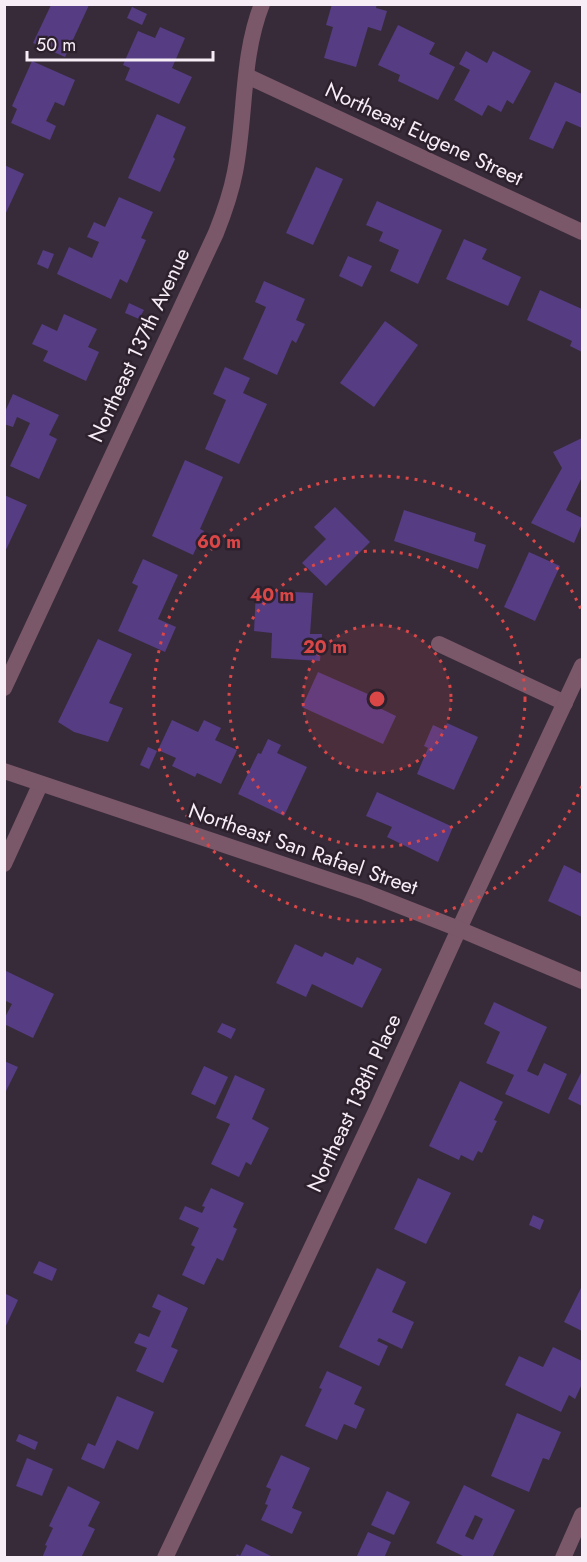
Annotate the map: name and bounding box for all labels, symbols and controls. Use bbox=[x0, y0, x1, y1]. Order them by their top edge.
scale bar bbox=[27, 24, 213, 62]
text: 50 m bbox=[36, 32, 76, 58]
street label: Northeast Eugene Street bbox=[320, 75, 528, 193]
street label: Northeast 137th Avenue bbox=[81, 243, 197, 447]
text: 60 m bbox=[197, 529, 241, 555]
text: 40 m bbox=[250, 582, 294, 608]
text: 20 m bbox=[303, 634, 347, 660]
centre of rings bbox=[367, 689, 387, 709]
street label: Northeast San Rafael Street bbox=[184, 796, 422, 902]
street label: Northeast 138th Place bbox=[299, 1009, 409, 1197]

